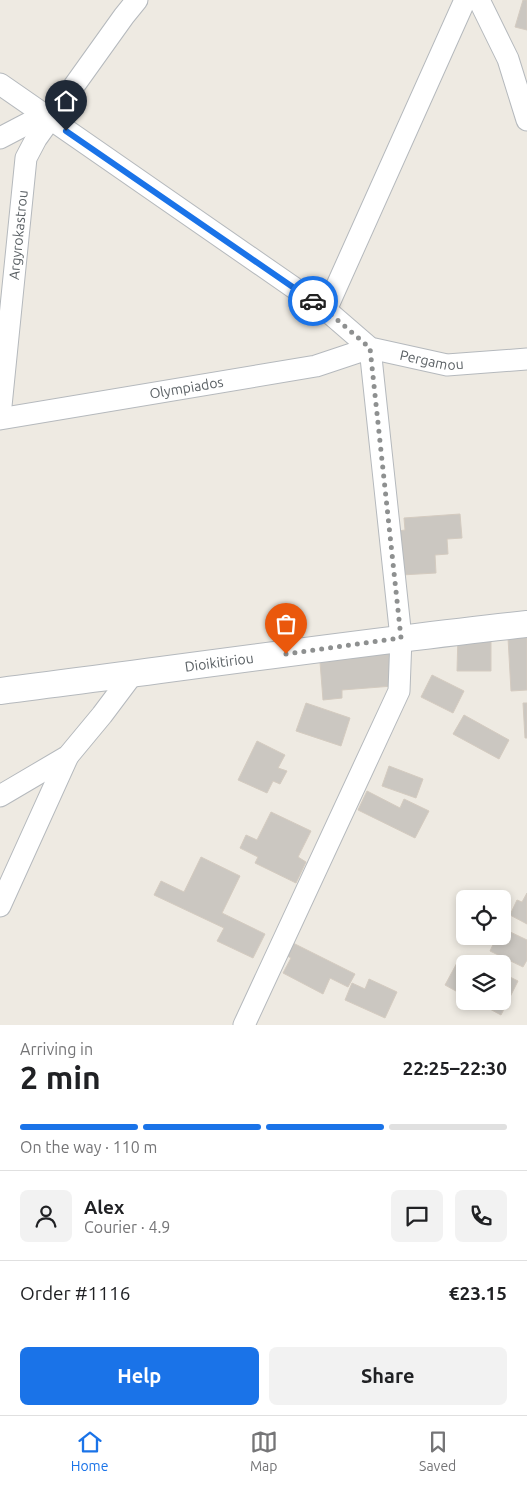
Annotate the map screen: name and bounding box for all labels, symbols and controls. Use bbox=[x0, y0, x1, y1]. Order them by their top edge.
pin bbox=[45, 80, 87, 131]
icon: home bbox=[52, 87, 80, 115]
street label: Argyrokastrou bbox=[6, 189, 31, 281]
courier bbox=[288, 276, 338, 326]
icon: car bbox=[299, 287, 327, 315]
street label: Pergamou bbox=[398, 347, 464, 373]
street label: Olympiados bbox=[148, 374, 225, 402]
pin bbox=[265, 603, 307, 654]
icon: bag bbox=[272, 610, 300, 638]
street label: Dioikitiriou bbox=[184, 650, 254, 675]
map controls bbox=[456, 890, 511, 1010]
button: locate bbox=[456, 890, 511, 945]
button: layers bbox=[456, 955, 511, 1010]
text: Arriving in bbox=[20, 1040, 93, 1058]
text: 22:25–22:30 bbox=[402, 1057, 507, 1079]
text: 2 min bbox=[20, 1059, 101, 1095]
text: On the way · 110 m bbox=[20, 1138, 157, 1156]
button: person bbox=[20, 1190, 72, 1242]
button: chat bbox=[391, 1190, 443, 1242]
button: phone bbox=[455, 1190, 507, 1242]
text: Alex bbox=[84, 1196, 124, 1218]
text: Courier · 4.9 bbox=[84, 1218, 170, 1236]
text: Order #1116 bbox=[20, 1282, 130, 1304]
text: €23.15 bbox=[449, 1282, 507, 1304]
button: Help bbox=[20, 1347, 259, 1405]
button: Share bbox=[269, 1347, 507, 1405]
tab: Home bbox=[71, 1428, 108, 1474]
tab: Map bbox=[250, 1428, 278, 1474]
tab: Saved bbox=[419, 1428, 456, 1474]

